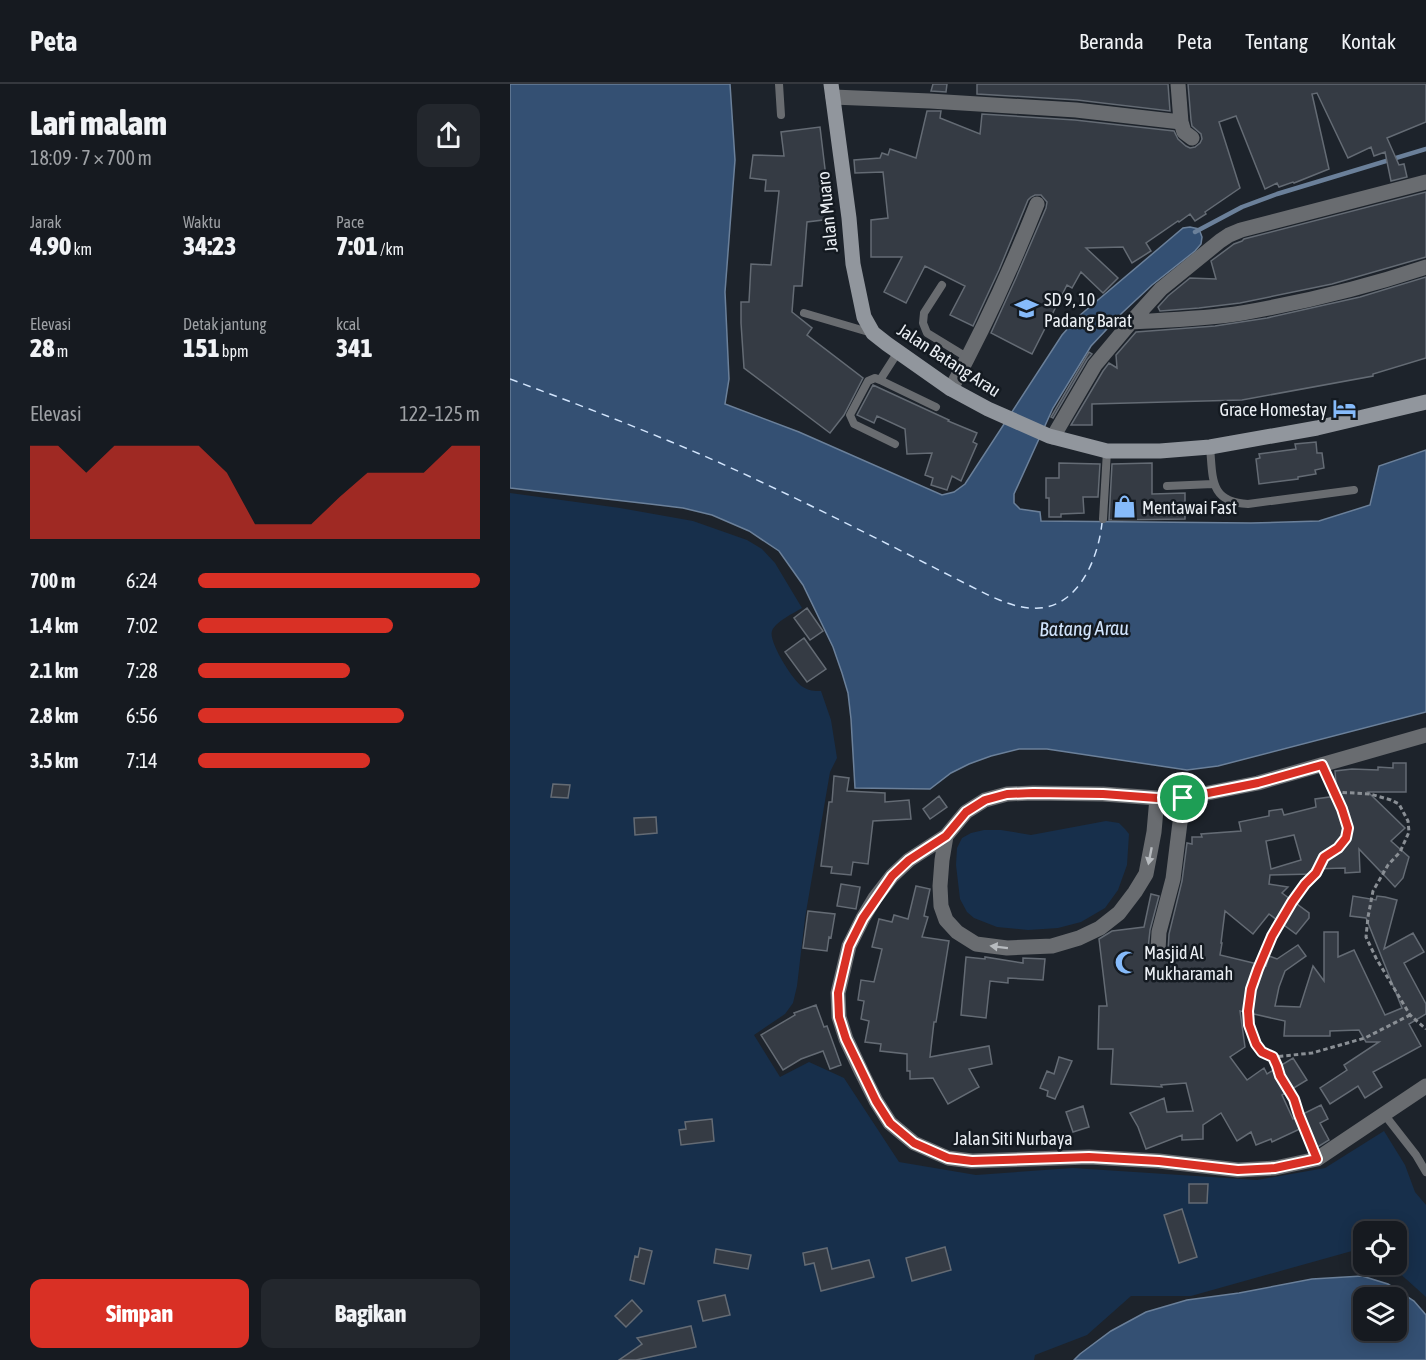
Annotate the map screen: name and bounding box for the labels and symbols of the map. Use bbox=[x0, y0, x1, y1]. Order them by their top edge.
street label: Jalan Muaro bbox=[812, 170, 842, 254]
place label: SD 9, 10 Padang Barat bbox=[1044, 289, 1132, 331]
school or university icon: SD 9, 10 Padang Barat bbox=[1013, 296, 1039, 322]
street label: Jalan Batang Arau bbox=[894, 319, 1004, 401]
hotel icon: Grace Homestay bbox=[1332, 396, 1358, 422]
place label: Grace Homestay bbox=[1219, 399, 1327, 420]
shop icon: Mentawai Fast bbox=[1111, 494, 1137, 520]
place label: Mentawai Fast bbox=[1142, 497, 1237, 518]
water label: Batang Arau bbox=[1039, 616, 1129, 640]
pin bbox=[1157, 772, 1208, 823]
one-way arrow bbox=[1145, 846, 1154, 865]
one-way arrow bbox=[989, 942, 1008, 952]
place label: Masjid Al Mukharamah bbox=[1144, 942, 1233, 984]
mosque icon: Masjid Al Mukharamah bbox=[1113, 949, 1139, 975]
street label: Jalan Siti Nurbaya bbox=[953, 1128, 1073, 1149]

